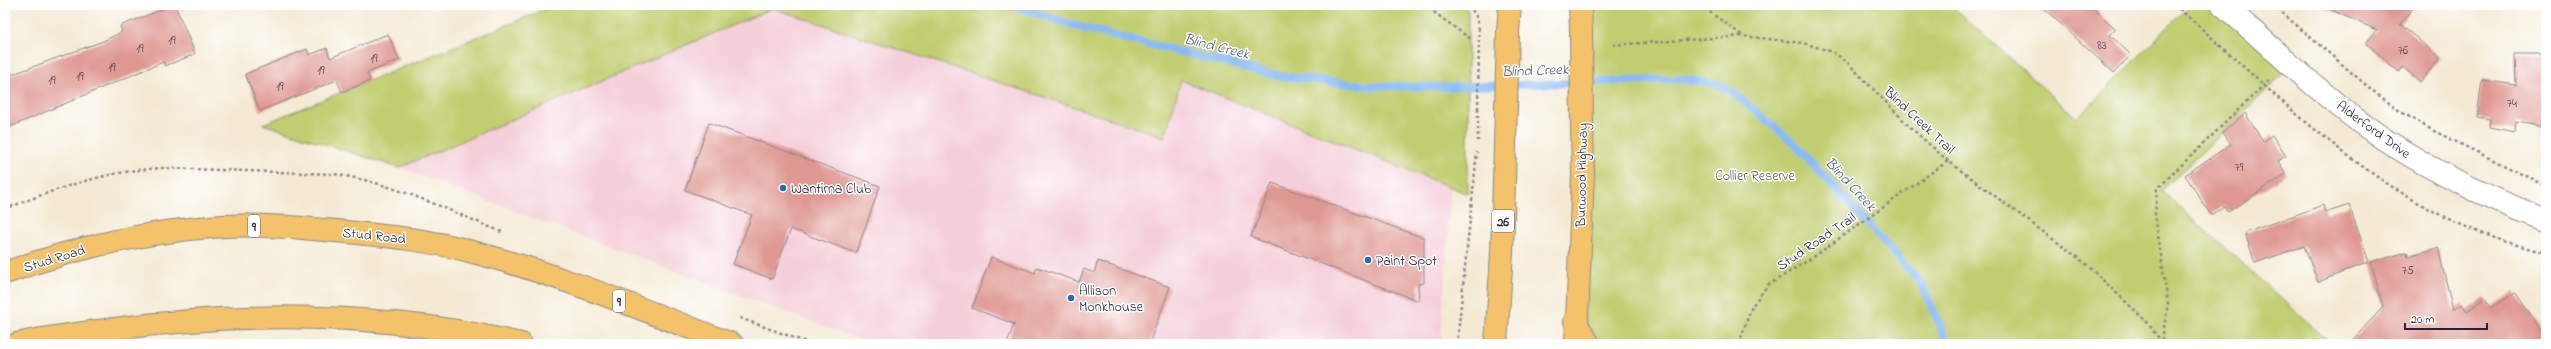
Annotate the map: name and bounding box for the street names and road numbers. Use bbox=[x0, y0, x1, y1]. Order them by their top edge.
street label: Blind Creek Trail bbox=[1878, 82, 1959, 160]
street label: Alderford Drive bbox=[2332, 96, 2415, 165]
street label: Burwood Highway bbox=[1571, 123, 1595, 228]
street label: Stud Road Trail bbox=[1773, 208, 1861, 277]
road number: 26 bbox=[1492, 210, 1514, 232]
road number: 9 bbox=[248, 215, 260, 237]
street label: Stud Road bbox=[341, 223, 407, 250]
street label: Stud Road bbox=[21, 240, 88, 279]
road number: 9 bbox=[613, 290, 625, 312]

